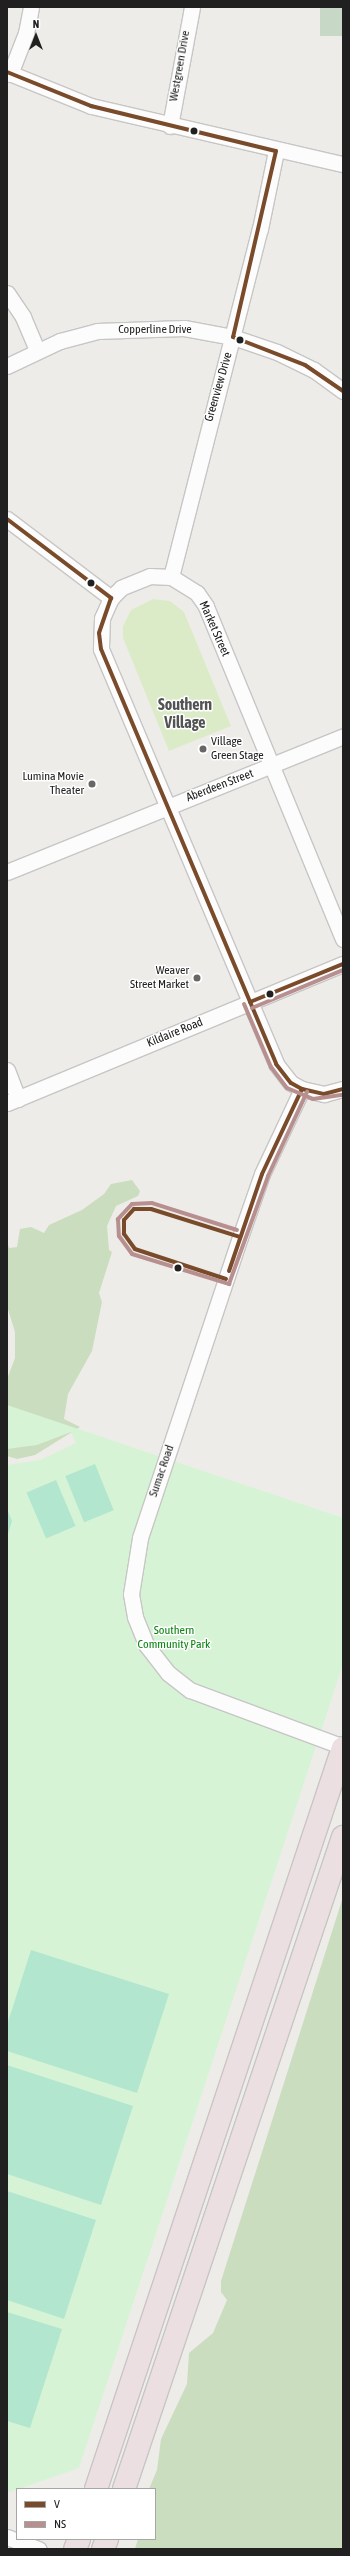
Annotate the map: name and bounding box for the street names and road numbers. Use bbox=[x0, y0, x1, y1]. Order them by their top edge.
street label: Westgreen Drive bbox=[167, 29, 193, 103]
street label: Copperline Drive bbox=[118, 323, 192, 337]
street label: Greenview Drive bbox=[202, 351, 236, 423]
street label: Market Street bbox=[195, 599, 233, 659]
street label: Aberdeen Street bbox=[184, 767, 256, 805]
street label: Kildaire Road bbox=[145, 1015, 205, 1051]
street label: Sumac Road bbox=[146, 1443, 178, 1499]

